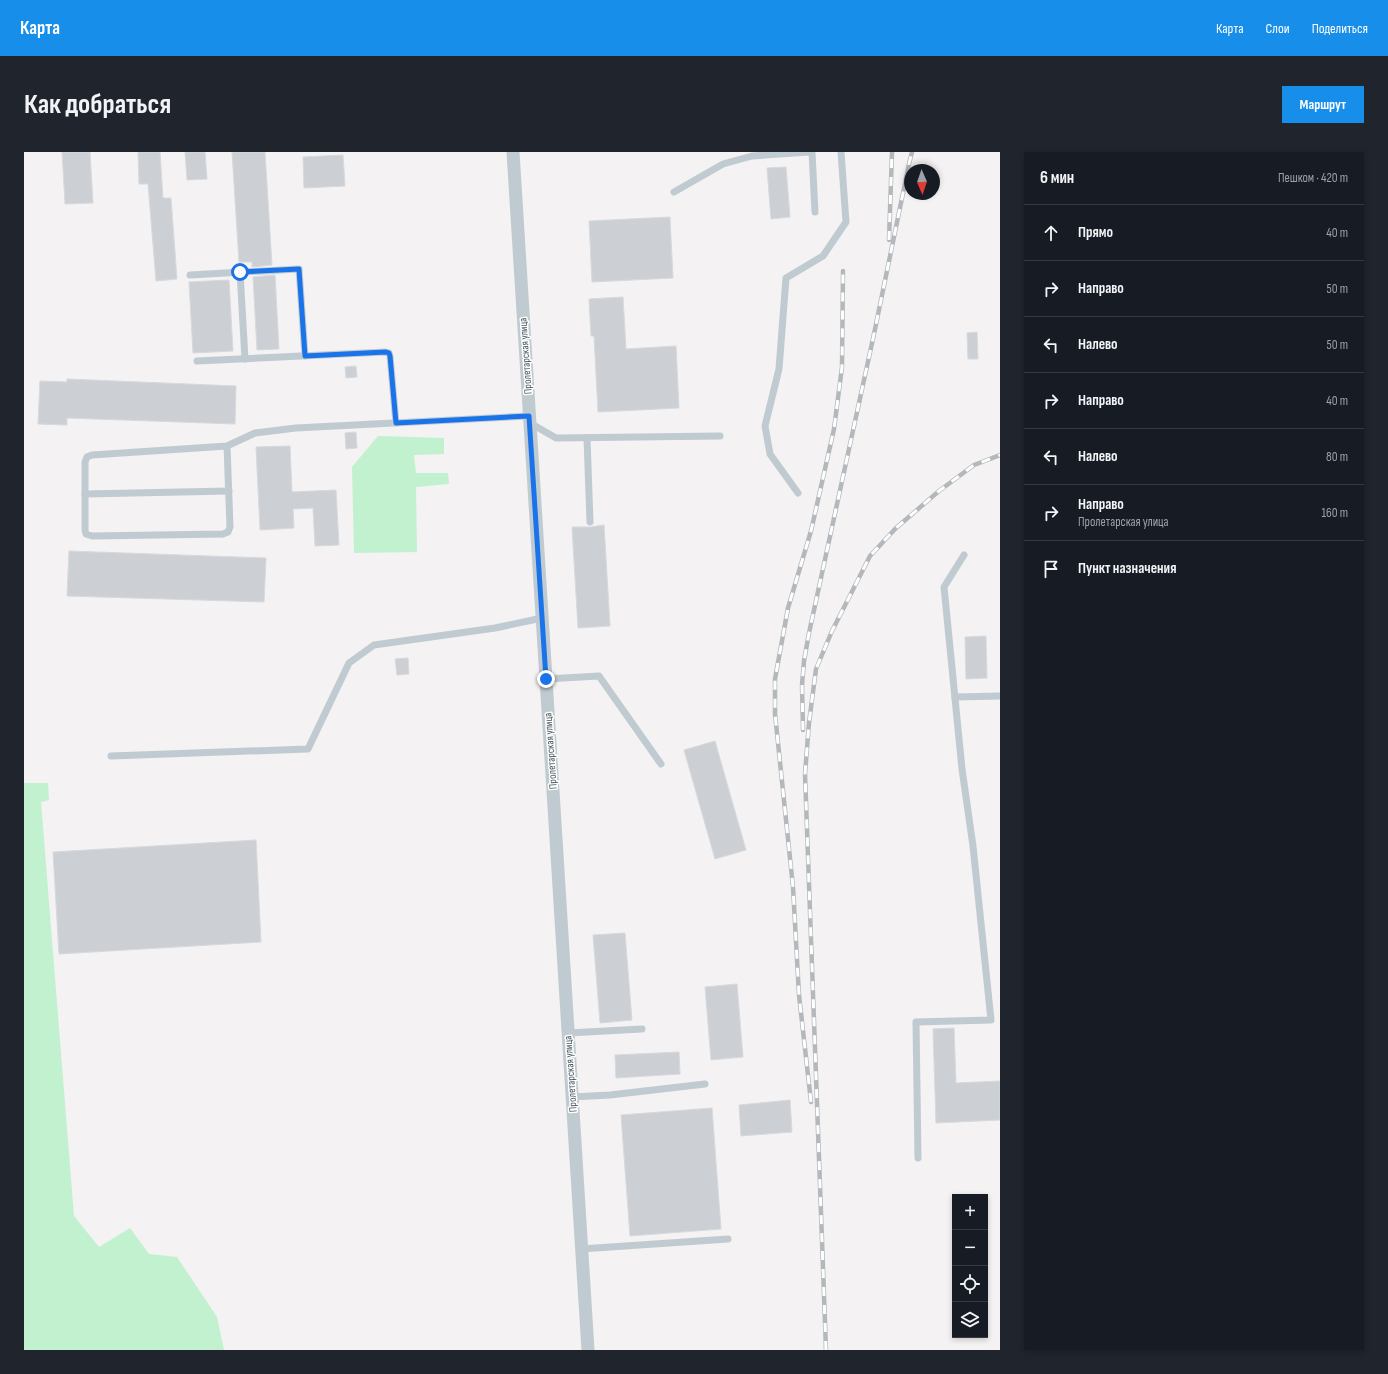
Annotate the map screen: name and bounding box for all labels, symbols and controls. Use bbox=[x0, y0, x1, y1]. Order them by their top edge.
text: Карта bbox=[20, 17, 60, 40]
text: Карта bbox=[1216, 20, 1244, 37]
text: Слои bbox=[1266, 20, 1290, 37]
text: Поделиться bbox=[1312, 20, 1368, 37]
button: Маршрут bbox=[1282, 86, 1364, 123]
text: Как добраться bbox=[24, 88, 171, 121]
north arrow bbox=[904, 164, 940, 200]
text: 6 мин bbox=[1040, 168, 1074, 188]
text: Пешком · 420 m bbox=[1278, 170, 1348, 186]
icon: ahead bbox=[1040, 222, 1062, 244]
text: Прямо bbox=[1078, 223, 1113, 242]
text: 40 m bbox=[1326, 225, 1348, 241]
route start bbox=[231, 263, 249, 281]
icon: right bbox=[1040, 278, 1062, 300]
text: Направо bbox=[1078, 279, 1124, 298]
text: 50 m bbox=[1327, 281, 1348, 297]
street label: Пролетарская улица bbox=[516, 317, 535, 395]
icon: left bbox=[1040, 334, 1062, 356]
text: Налево bbox=[1078, 335, 1118, 354]
text: 50 m bbox=[1327, 337, 1348, 353]
icon: right bbox=[1040, 390, 1062, 412]
text: Направо bbox=[1078, 391, 1124, 410]
text: 40 m bbox=[1326, 393, 1348, 409]
icon: left bbox=[1040, 446, 1062, 468]
text: Налево bbox=[1078, 447, 1118, 466]
text: 80 m bbox=[1326, 449, 1348, 465]
text: Направо bbox=[1078, 495, 1124, 514]
icon: right bbox=[1040, 502, 1062, 524]
text: 160 m bbox=[1322, 505, 1348, 521]
text: Пролетарская улица bbox=[1078, 514, 1169, 530]
icon: arrive bbox=[1040, 558, 1062, 580]
text: Пункт назначения bbox=[1078, 559, 1176, 578]
route end bbox=[537, 670, 555, 688]
street label: Пролетарская улица bbox=[541, 712, 560, 790]
street label: Пролетарская улица bbox=[561, 1035, 580, 1113]
map controls bbox=[952, 1194, 988, 1338]
button: + bbox=[952, 1194, 988, 1230]
button: − bbox=[952, 1230, 988, 1266]
button: locate bbox=[952, 1266, 988, 1302]
button: layers bbox=[952, 1302, 988, 1338]

